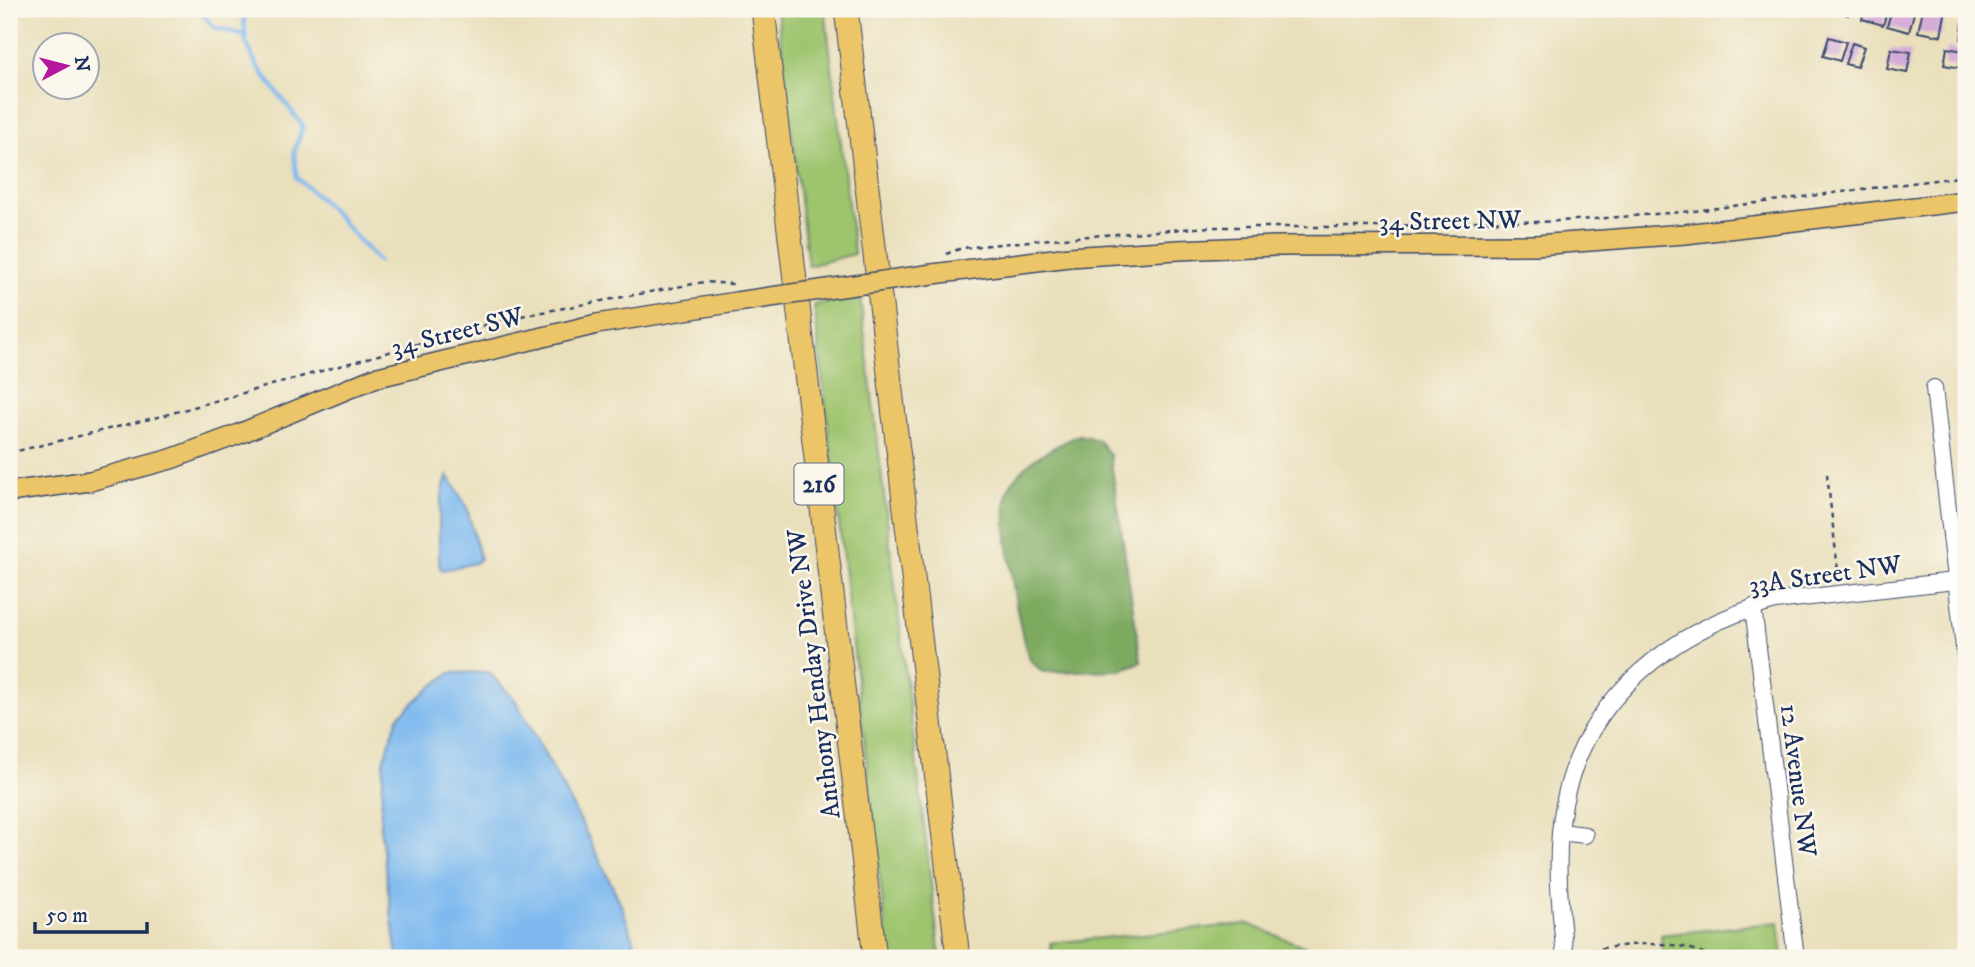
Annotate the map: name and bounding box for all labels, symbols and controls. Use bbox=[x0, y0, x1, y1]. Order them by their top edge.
north arrow bbox=[32, 32, 102, 102]
text: N bbox=[69, 55, 94, 74]
street label: 34 Street NW bbox=[1379, 204, 1523, 239]
street label: 34 Street SW bbox=[388, 300, 528, 365]
road number: 216 bbox=[794, 463, 844, 504]
street label: Anthony Henday Drive NW bbox=[780, 526, 849, 821]
street label: 33A Street NW bbox=[1747, 548, 1905, 603]
street label: 12 Avenue NW bbox=[1772, 702, 1823, 860]
scale bar bbox=[35, 890, 147, 934]
text: 50 m bbox=[46, 903, 88, 929]

